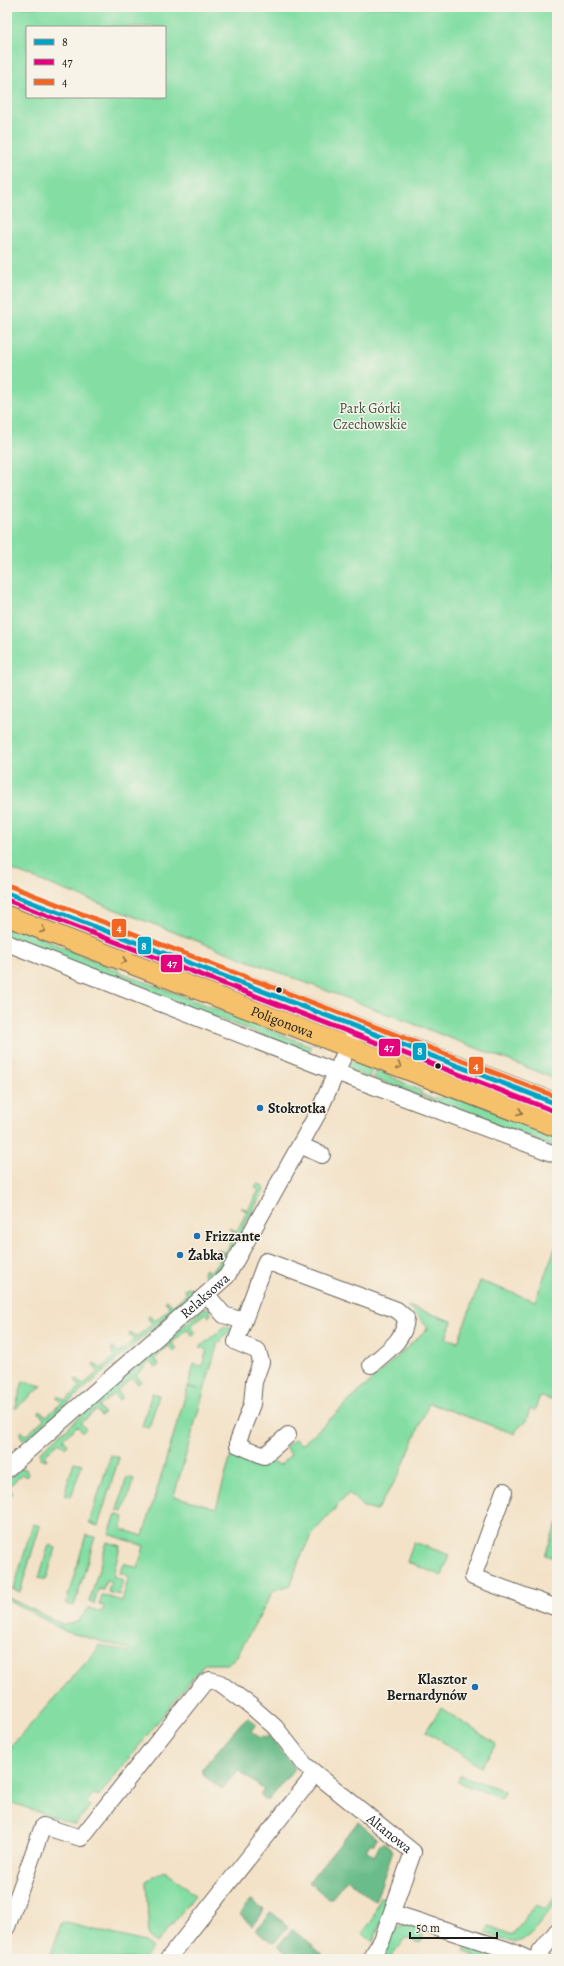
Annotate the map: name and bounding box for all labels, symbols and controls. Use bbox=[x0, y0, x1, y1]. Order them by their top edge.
legend bbox=[26, 26, 166, 98]
text: 8 bbox=[62, 34, 68, 50]
text: 47 bbox=[62, 54, 73, 70]
text: 4 bbox=[62, 74, 68, 90]
park label: Park Górki Czechowskie bbox=[333, 399, 407, 434]
line badge: 4 bbox=[111, 918, 127, 938]
text: 4 bbox=[116, 921, 122, 936]
one-way arrow bbox=[40, 926, 47, 934]
line badge: 8 bbox=[137, 936, 152, 955]
text: 8 bbox=[141, 939, 147, 954]
line badge: 47 bbox=[160, 954, 183, 973]
one-way arrow bbox=[120, 956, 127, 964]
text: 47 bbox=[167, 956, 177, 971]
unlabelled marker bbox=[274, 985, 284, 995]
street label: Poligonowa bbox=[248, 1001, 317, 1043]
line badge: 47 bbox=[378, 1038, 401, 1057]
text: 47 bbox=[384, 1040, 394, 1055]
line badge: 8 bbox=[412, 1042, 427, 1061]
text: 8 bbox=[417, 1044, 423, 1059]
line badge: 4 bbox=[468, 1056, 484, 1075]
text: 4 bbox=[473, 1059, 479, 1074]
one-way arrow bbox=[395, 1061, 402, 1069]
unlabelled marker bbox=[433, 1061, 443, 1071]
place label: Stokrotka bbox=[268, 1099, 326, 1118]
marker: Stokrotka bbox=[255, 1103, 265, 1113]
one-way arrow bbox=[516, 1108, 523, 1116]
place label: Frizzante bbox=[205, 1227, 261, 1246]
marker: Frizzante bbox=[192, 1231, 202, 1241]
place label: Żabka bbox=[188, 1246, 224, 1265]
marker: Żabka bbox=[175, 1250, 185, 1260]
street label: Relaksowa bbox=[176, 1268, 234, 1322]
place label: Klasztor Bernardynów bbox=[387, 1670, 468, 1705]
marker: Klasztor Bernardynów bbox=[470, 1682, 480, 1692]
street label: Altanowa bbox=[362, 1809, 417, 1858]
scale bar bbox=[410, 1914, 497, 1940]
text: 50 m bbox=[416, 1920, 440, 1936]

